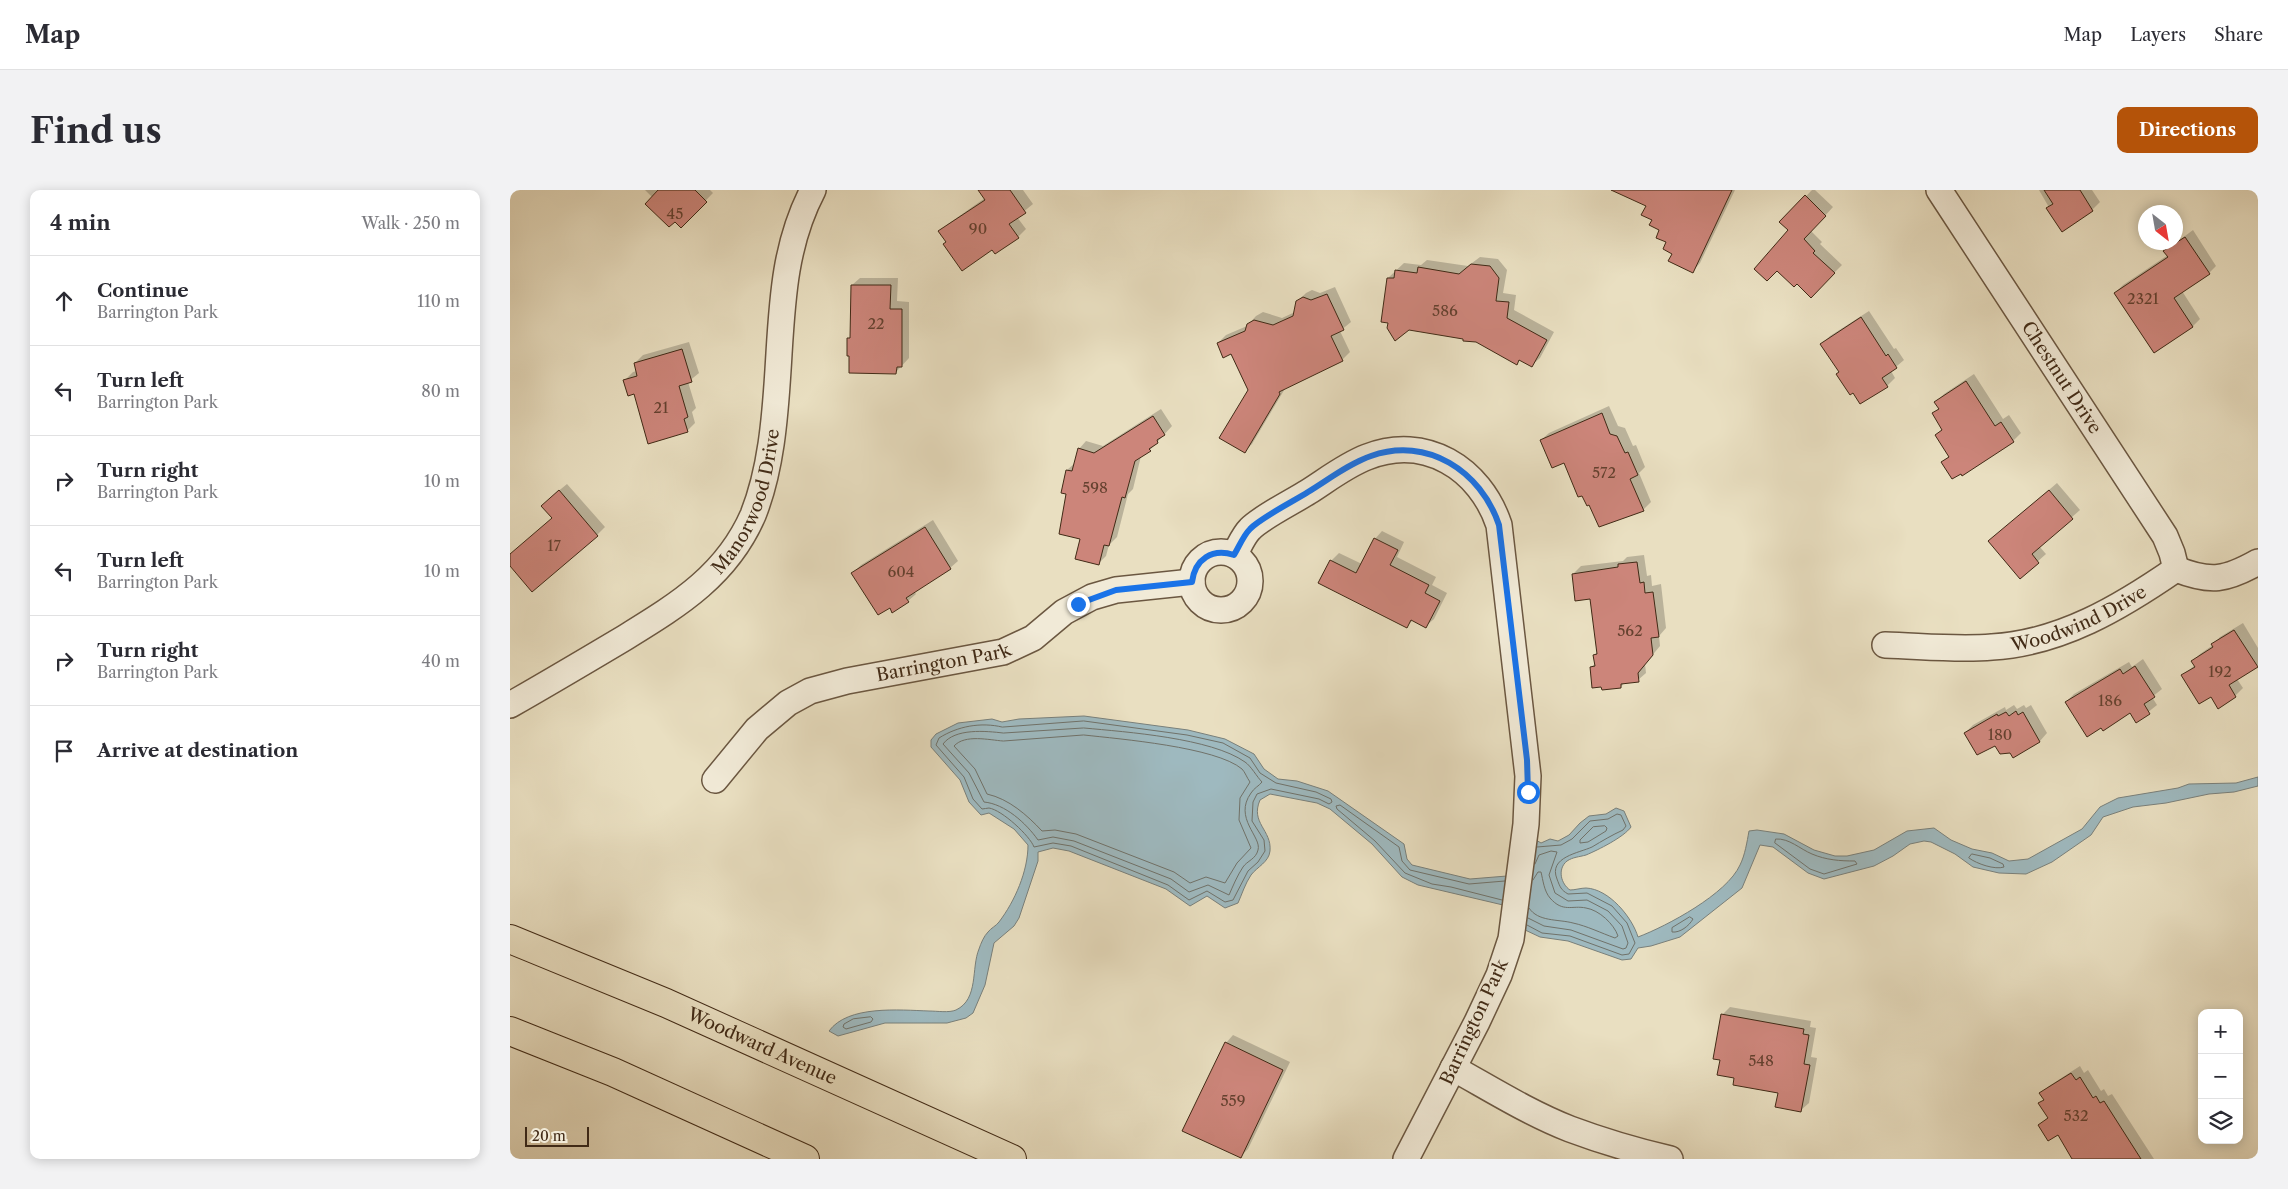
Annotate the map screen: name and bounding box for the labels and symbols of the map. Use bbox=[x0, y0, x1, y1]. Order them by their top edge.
house number: 45 bbox=[667, 204, 683, 223]
north arrow bbox=[2138, 205, 2183, 250]
house number: 90 bbox=[969, 219, 987, 238]
house number: 2321 bbox=[2127, 289, 2160, 308]
house number: 586 bbox=[1432, 301, 1458, 320]
house number: 22 bbox=[867, 314, 885, 333]
street label: Chestnut Drive bbox=[2017, 317, 2106, 438]
house number: 21 bbox=[654, 398, 669, 417]
street label: Manorwood Drive bbox=[707, 428, 784, 579]
house number: 572 bbox=[1592, 463, 1616, 482]
house number: 598 bbox=[1082, 478, 1108, 497]
house number: 17 bbox=[547, 536, 561, 555]
house number: 604 bbox=[888, 562, 914, 581]
street label: Woodwind Drive bbox=[2008, 581, 2150, 656]
route end bbox=[1067, 593, 1090, 616]
house number: 562 bbox=[1617, 621, 1643, 640]
street label: Barrington Park bbox=[874, 638, 1016, 686]
house number: 192 bbox=[2208, 662, 2232, 681]
house number: 186 bbox=[2098, 691, 2122, 710]
house number: 180 bbox=[1988, 725, 2012, 744]
route start bbox=[1517, 781, 1540, 804]
street label: Barrington Park bbox=[1435, 954, 1513, 1088]
street label: Woodward Avenue bbox=[683, 1003, 840, 1090]
house number: 548 bbox=[1748, 1051, 1774, 1070]
house number: 559 bbox=[1220, 1091, 1246, 1110]
house number: 532 bbox=[2063, 1106, 2089, 1125]
scale bar bbox=[525, 1124, 589, 1147]

